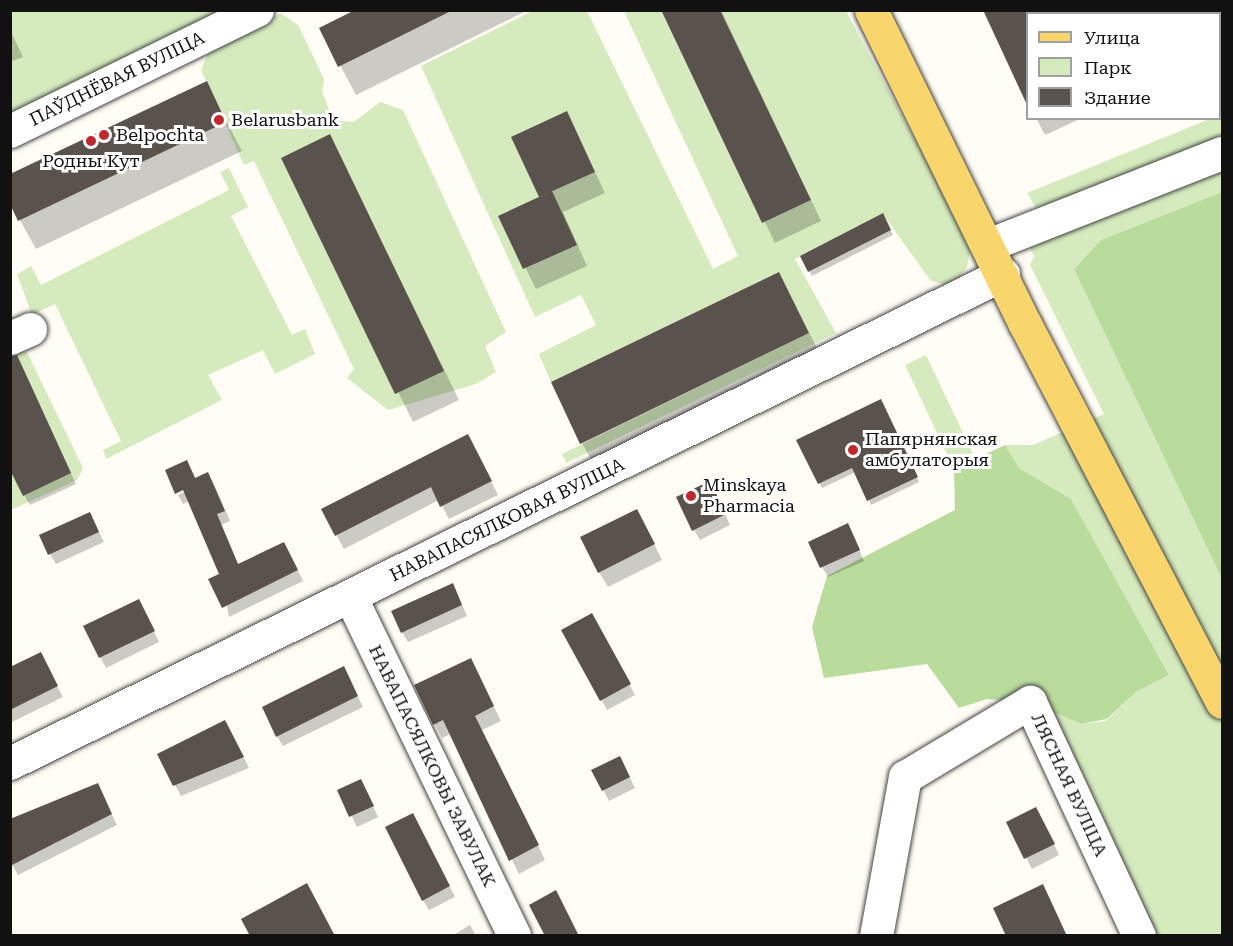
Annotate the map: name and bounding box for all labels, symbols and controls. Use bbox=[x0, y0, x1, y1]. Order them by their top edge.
legend bbox=[1026, 12, 1221, 120]
street label: ПАЎДНЁВАЯ ВУЛІЦА bbox=[26, 27, 208, 131]
text: Улица bbox=[1084, 27, 1140, 48]
text: Парк bbox=[1084, 57, 1132, 78]
text: Здание bbox=[1084, 87, 1151, 108]
place label: Belarusbank bbox=[231, 109, 339, 131]
marker: Belarusbank bbox=[212, 113, 226, 127]
place label: Belpochta bbox=[116, 124, 204, 146]
marker: Belpochta bbox=[97, 128, 111, 142]
marker: Родны Кут bbox=[84, 134, 98, 148]
place label: Родны Кут bbox=[42, 150, 140, 172]
place label: Папярнянская амбулаторыя bbox=[865, 429, 998, 472]
marker: Папярнянская амбулаторыя bbox=[846, 443, 860, 457]
street label: НАВАПАСЯЛКОВАЯ ВУЛІЦА bbox=[386, 454, 628, 586]
place label: Minskaya Pharmacia bbox=[703, 475, 795, 518]
marker: Minskaya Pharmacia bbox=[684, 489, 698, 503]
street label: НАВАПАСЯЛКОВЫ ЗАВУЛАК bbox=[364, 641, 500, 891]
street label: ЛЯСНАЯ ВУЛІЦА bbox=[1026, 710, 1112, 860]

